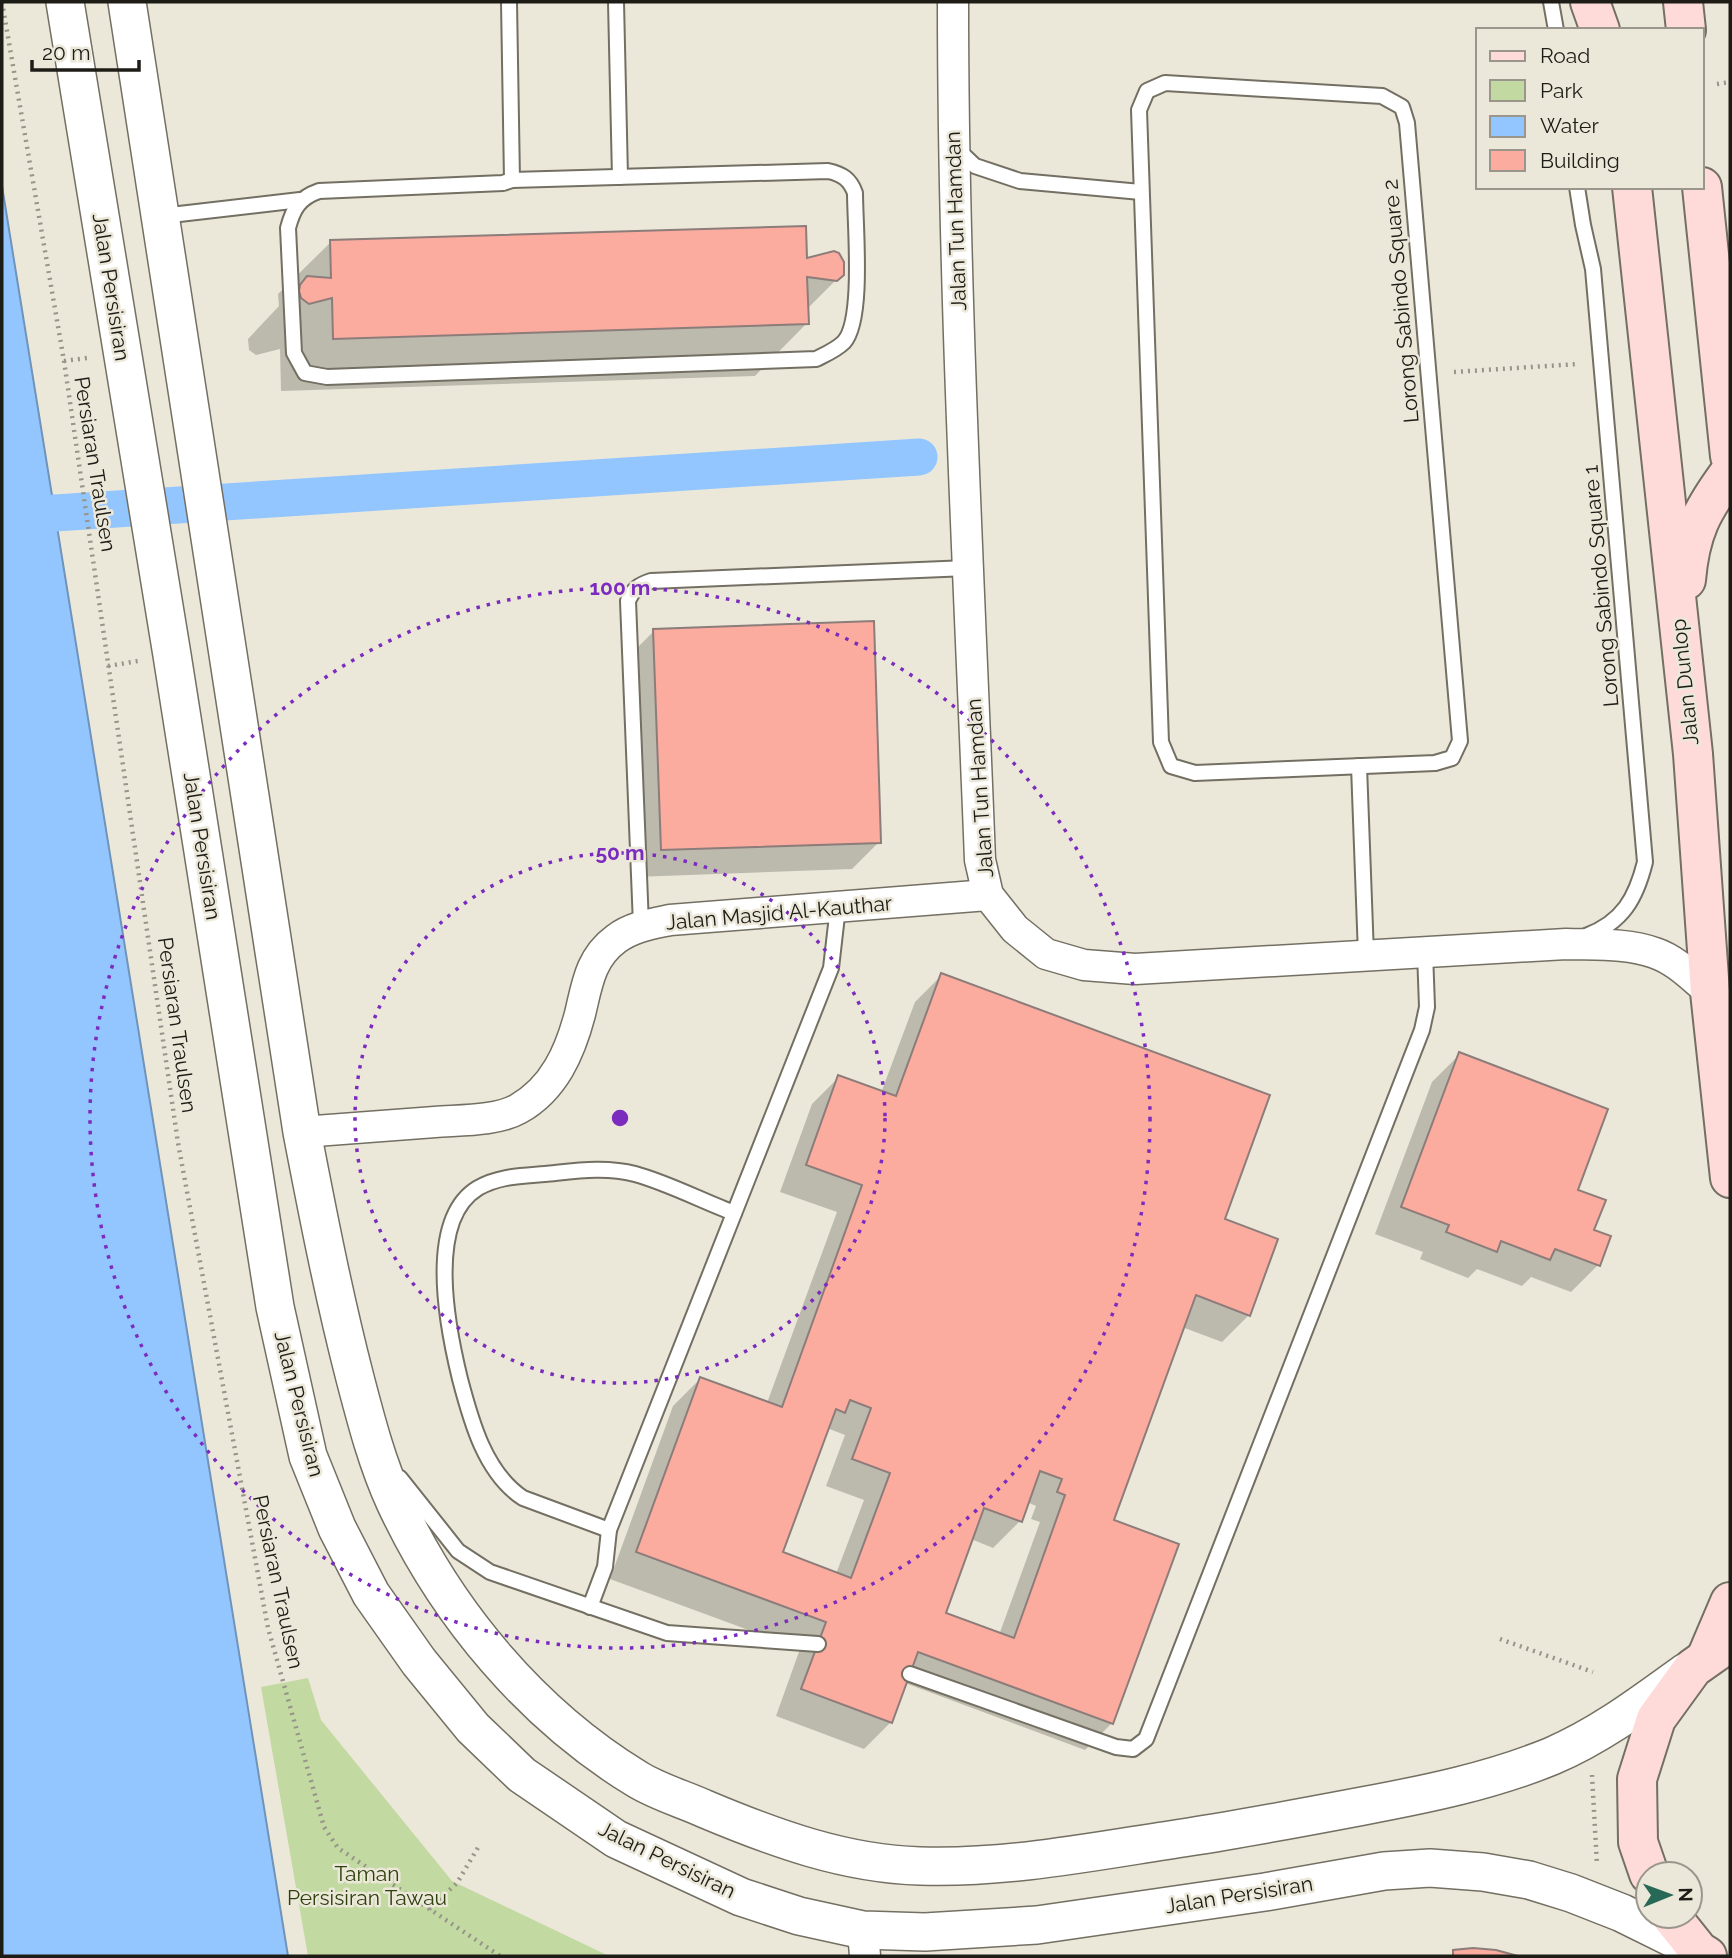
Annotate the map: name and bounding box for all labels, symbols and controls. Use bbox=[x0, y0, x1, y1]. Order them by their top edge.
scale bar bbox=[32, 28, 138, 72]
legend bbox=[1476, 28, 1704, 189]
text: 20 m bbox=[42, 40, 90, 65]
text: Road bbox=[1540, 43, 1590, 68]
text: Park bbox=[1540, 78, 1583, 103]
text: Water bbox=[1540, 113, 1599, 138]
street label: Jalan Tun Hamdan bbox=[940, 131, 971, 311]
text: Building bbox=[1540, 148, 1620, 173]
street label: Lorong Sabindo Square 2 bbox=[1377, 178, 1424, 424]
street label: Jalan Persisiran bbox=[87, 211, 136, 363]
street label: Persiaran Traulsen bbox=[69, 375, 122, 553]
street label: Lorong Sabindo Square 1 bbox=[1577, 464, 1624, 708]
text: 100 m bbox=[590, 575, 650, 600]
street label: Jalan Dunlop bbox=[1665, 618, 1704, 747]
street label: Jalan Tun Hamdan bbox=[961, 698, 998, 878]
street label: Jalan Persisiran bbox=[178, 770, 227, 922]
text: 50 m bbox=[595, 840, 645, 865]
street label: Jalan Masjid Al-Kauthar bbox=[665, 890, 894, 935]
street label: Persiaran Traulsen bbox=[153, 936, 202, 1114]
centre of rings bbox=[608, 1106, 632, 1130]
street label: Jalan Persisiran bbox=[269, 1328, 330, 1479]
street label: Persiaran Traulsen bbox=[248, 1493, 309, 1671]
street label: Jalan Persisiran bbox=[595, 1816, 740, 1903]
north arrow bbox=[1634, 1860, 1704, 1930]
park label: Taman Persisiran Tawau bbox=[287, 1861, 447, 1910]
street label: Jalan Persisiran bbox=[1163, 1870, 1315, 1919]
text: N bbox=[1675, 1887, 1697, 1902]

